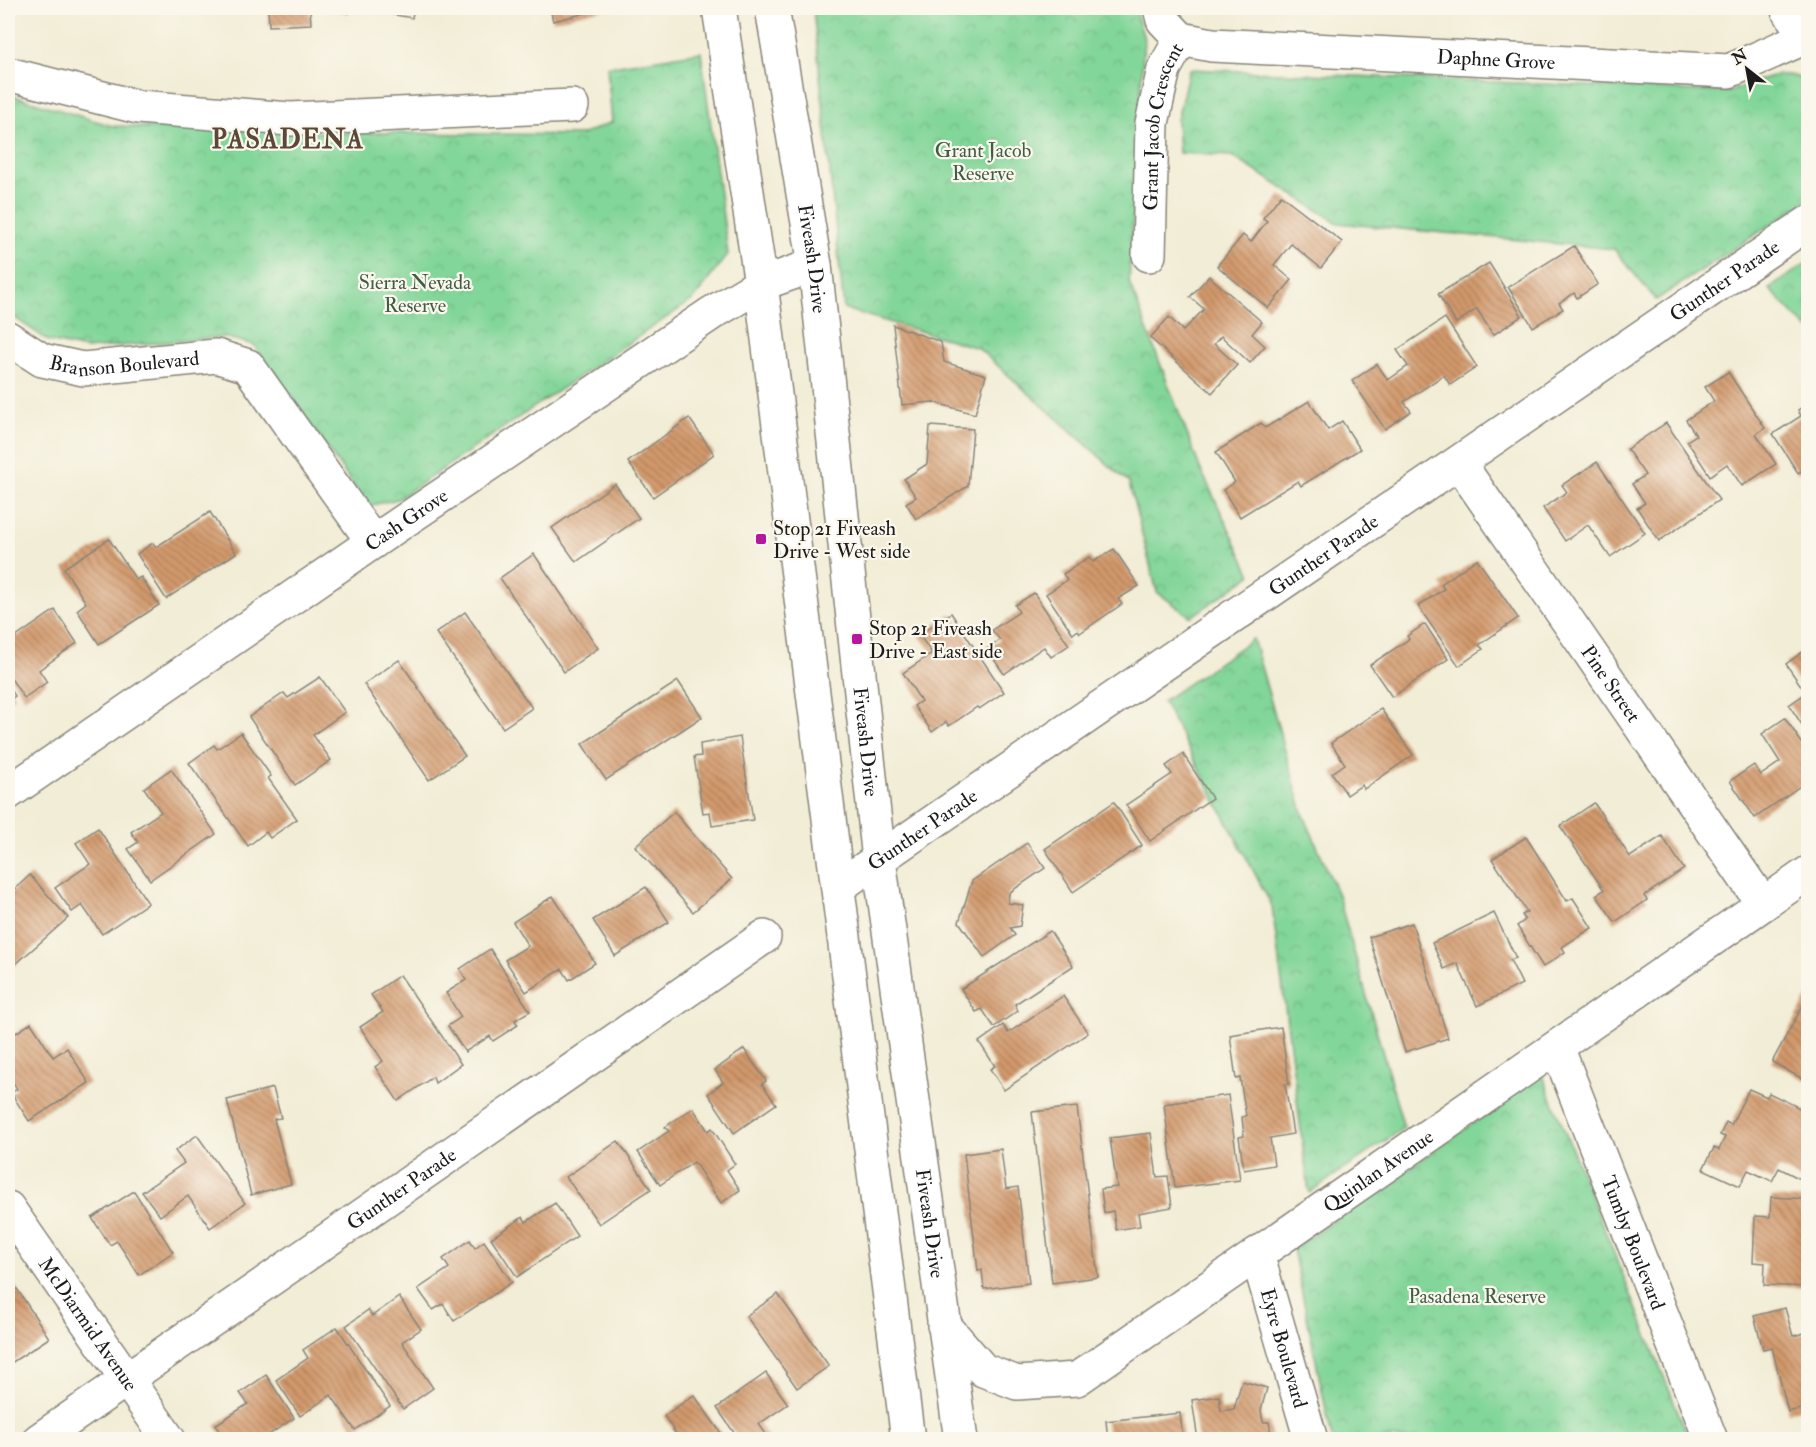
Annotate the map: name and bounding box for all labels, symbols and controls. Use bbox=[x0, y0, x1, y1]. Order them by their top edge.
street label: Grant Jacob Crescent bbox=[1138, 38, 1189, 211]
north arrow bbox=[1717, 39, 1777, 99]
street label: Daphne Grove bbox=[1436, 44, 1556, 75]
text: N bbox=[1728, 44, 1752, 70]
district label: PASADENA bbox=[212, 124, 364, 156]
park label: Grant Jacob Reserve bbox=[935, 138, 1032, 186]
street label: Fiveash Drive bbox=[793, 202, 833, 315]
street label: Gunther Parade bbox=[1664, 234, 1784, 327]
park label: Sierra Nevada Reserve bbox=[359, 270, 472, 318]
street label: Branson Boulevard bbox=[47, 345, 201, 382]
street label: Cash Grove bbox=[360, 483, 452, 556]
street label: Gunther Parade bbox=[1263, 508, 1383, 601]
place label: Stop 21 Fiveash Drive - West side bbox=[773, 516, 910, 564]
marker: Stop 21 Fiveash Drive - West side bbox=[754, 532, 768, 546]
place label: Stop 21 Fiveash Drive - East side bbox=[869, 616, 1002, 664]
marker: Stop 21 Fiveash Drive - East side bbox=[850, 632, 864, 646]
street label: Pine Street bbox=[1576, 640, 1647, 727]
street label: Fiveash Drive bbox=[848, 686, 885, 798]
street label: Gunther Parade bbox=[862, 783, 982, 876]
street label: Quinlan Avenue bbox=[1318, 1124, 1438, 1218]
street label: Gunther Parade bbox=[342, 1142, 461, 1235]
street label: Fiveash Drive bbox=[910, 1167, 950, 1280]
street label: Tumby Boulevard bbox=[1596, 1172, 1671, 1313]
street label: McDiarmid Avenue bbox=[33, 1252, 143, 1395]
park label: Pasadena Reserve bbox=[1408, 1284, 1546, 1309]
street label: Eyre Boulevard bbox=[1255, 1285, 1314, 1411]

